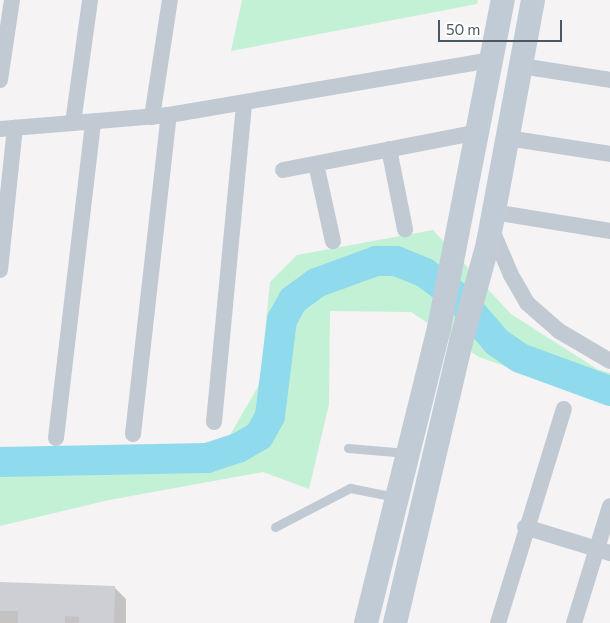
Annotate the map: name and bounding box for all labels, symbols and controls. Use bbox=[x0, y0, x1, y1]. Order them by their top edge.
scale bar bbox=[440, 10, 564, 42]
text: 50 m bbox=[446, 20, 480, 38]

